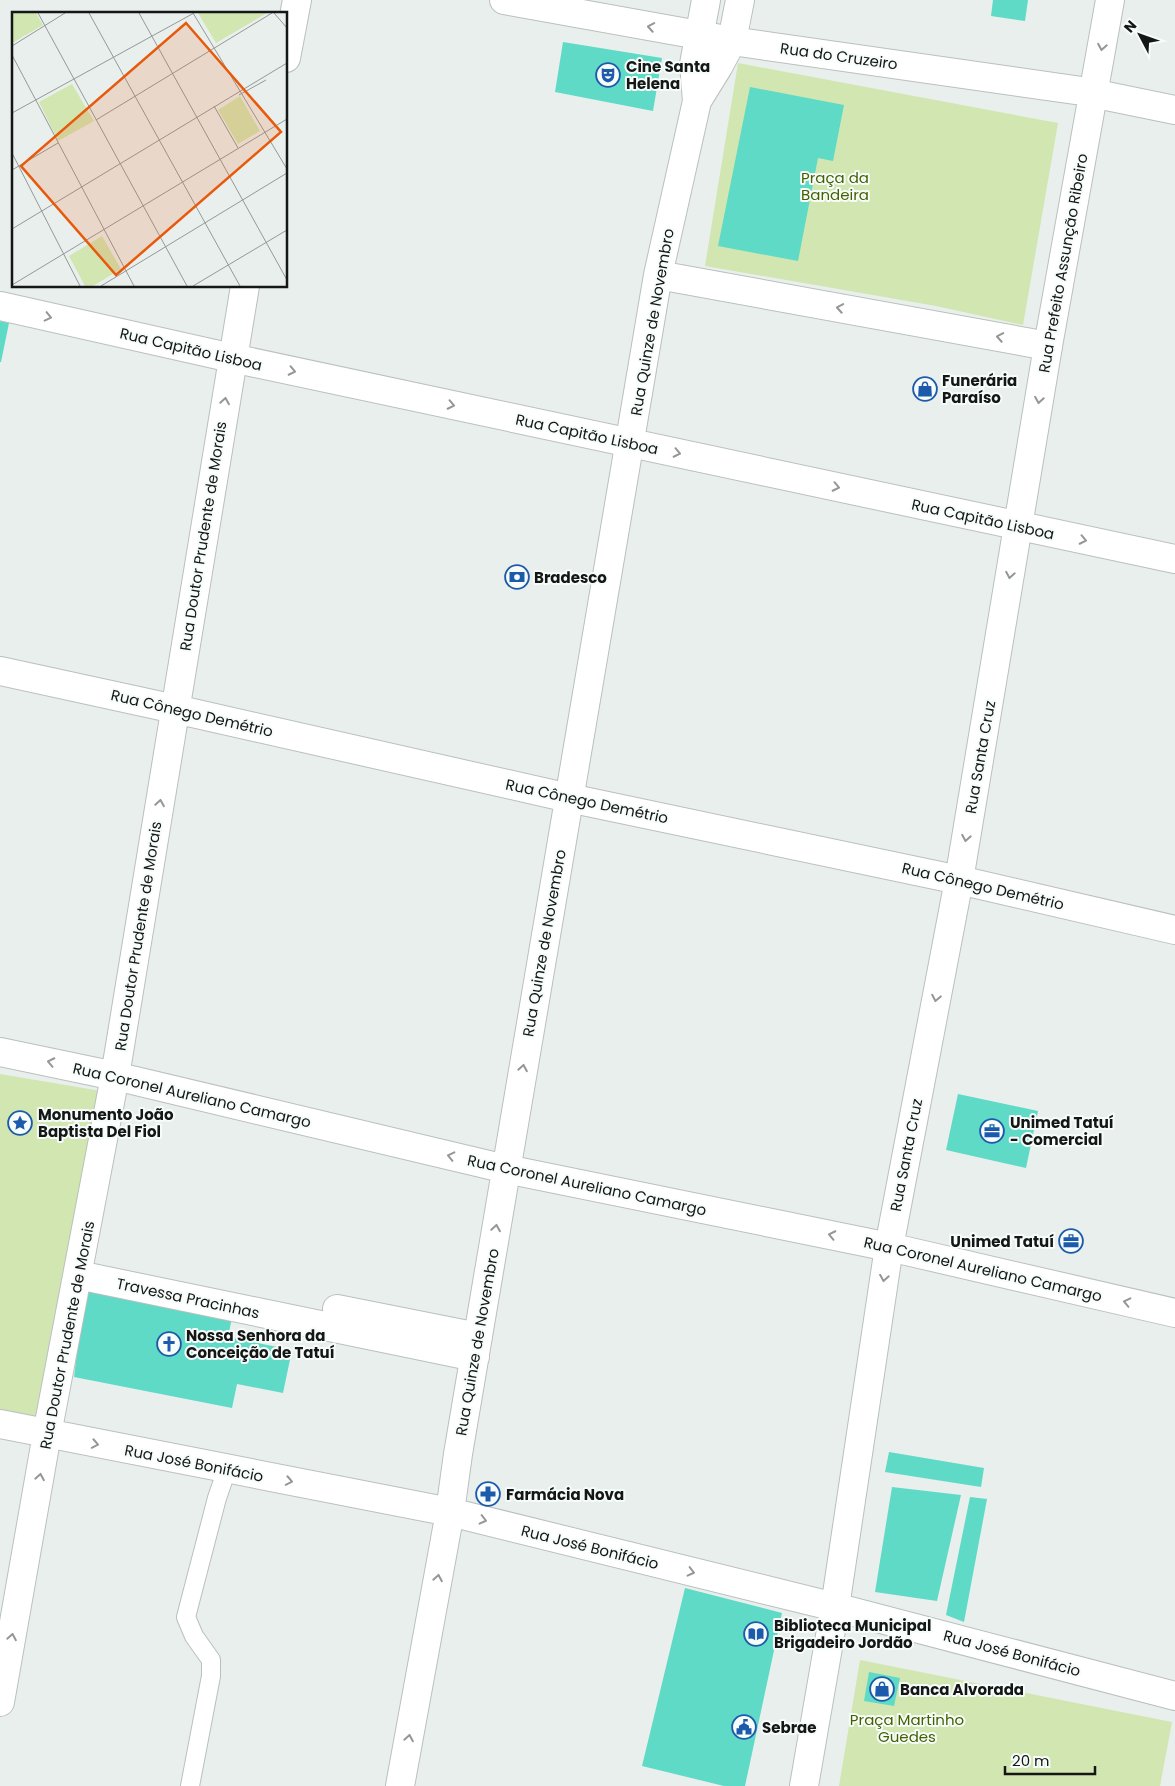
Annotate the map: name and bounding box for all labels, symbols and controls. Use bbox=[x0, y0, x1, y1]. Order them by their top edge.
north arrow bbox=[1115, 10, 1165, 60]
inset map bbox=[12, 12, 288, 288]
text: N bbox=[1119, 16, 1141, 37]
one-way arrow bbox=[646, 22, 655, 32]
street label: Rua do Cruzeiro bbox=[779, 37, 899, 75]
one-way arrow bbox=[1097, 42, 1107, 51]
place label: Cine Santa Helena bbox=[626, 56, 710, 94]
theatre icon: Cine Santa Helena bbox=[595, 62, 621, 88]
street label: Rua Prefeito Assunção Ribeiro bbox=[1033, 152, 1093, 374]
park label: Praça da Bandeira bbox=[801, 167, 869, 205]
street label: Rua Quinze de Novembro bbox=[625, 227, 679, 417]
one-way arrow bbox=[836, 303, 845, 314]
one-way arrow bbox=[43, 311, 52, 321]
street label: Rua Capitão Lisboa bbox=[118, 322, 264, 376]
one-way arrow bbox=[996, 333, 1004, 343]
one-way arrow bbox=[287, 365, 296, 376]
place label: Funerária Paraíso bbox=[942, 370, 1017, 408]
shop icon: Funerária Paraíso bbox=[912, 376, 938, 402]
one-way arrow bbox=[1035, 396, 1045, 405]
one-way arrow bbox=[220, 397, 230, 405]
one-way arrow bbox=[446, 399, 455, 409]
street label: Rua Capitão Lisboa bbox=[514, 409, 660, 459]
street label: Rua Doutor Prudente de Morais bbox=[174, 420, 232, 652]
one-way arrow bbox=[673, 447, 682, 458]
one-way arrow bbox=[832, 481, 841, 492]
street label: Rua Capitão Lisboa bbox=[910, 494, 1056, 544]
one-way arrow bbox=[1079, 534, 1088, 545]
bank icon: Bradesco bbox=[504, 564, 530, 590]
place label: Bradesco bbox=[534, 567, 607, 588]
one-way arrow bbox=[1006, 570, 1016, 579]
street label: Rua Cônego Demétrio bbox=[109, 684, 275, 742]
street label: Rua Santa Cruz bbox=[960, 699, 1000, 815]
street label: Rua Cônego Demétrio bbox=[504, 774, 670, 828]
one-way arrow bbox=[154, 799, 164, 808]
street label: Rua Doutor Prudente de Morais bbox=[109, 820, 167, 1052]
one-way arrow bbox=[962, 834, 972, 843]
street label: Rua Quinze de Novembro bbox=[517, 848, 571, 1038]
street label: Rua Cônego Demétrio bbox=[900, 857, 1066, 915]
one-way arrow bbox=[932, 994, 942, 1003]
street label: Rua Coronel Aureliano Camargo bbox=[71, 1057, 313, 1133]
one-way arrow bbox=[46, 1058, 55, 1068]
one-way arrow bbox=[517, 1063, 528, 1071]
street label: Rua Santa Cruz bbox=[885, 1097, 927, 1213]
place label: Monumento João Baptista Del Fiol bbox=[38, 1104, 174, 1142]
place icon: Monumento João Baptista Del Fiol bbox=[7, 1110, 33, 1136]
place label: Unimed Tatuí - Comercial bbox=[1010, 1112, 1114, 1150]
office icon: Unimed Tatuí - Comercial bbox=[979, 1118, 1005, 1144]
street label: Rua Coronel Aureliano Camargo bbox=[466, 1149, 708, 1221]
one-way arrow bbox=[446, 1151, 455, 1162]
street label: Rua Doutor Prudente de Morais bbox=[35, 1219, 99, 1451]
one-way arrow bbox=[490, 1224, 500, 1232]
office icon: Unimed Tatuí bbox=[1058, 1228, 1084, 1254]
one-way arrow bbox=[828, 1231, 837, 1241]
street label: Rua Coronel Aureliano Camargo bbox=[862, 1231, 1104, 1307]
place label: Unimed Tatuí bbox=[950, 1231, 1054, 1252]
street label: Rua Quinze de Novembro bbox=[450, 1247, 504, 1437]
street label: Travessa Pracinhas bbox=[115, 1273, 262, 1323]
one-way arrow bbox=[880, 1274, 890, 1283]
one-way arrow bbox=[1123, 1297, 1132, 1308]
place label: Nossa Senhora da Conceição de Tatuí bbox=[186, 1325, 335, 1363]
church icon: Nossa Senhora da Conceição de Tatuí bbox=[156, 1331, 182, 1357]
one-way arrow bbox=[91, 1438, 100, 1448]
street label: Rua José Bonifácio bbox=[123, 1439, 265, 1487]
one-way arrow bbox=[34, 1472, 44, 1481]
one-way arrow bbox=[285, 1476, 294, 1486]
pharmacy icon: Farmácia Nova bbox=[475, 1481, 501, 1507]
place label: Farmácia Nova bbox=[506, 1484, 624, 1505]
one-way arrow bbox=[478, 1515, 486, 1525]
street label: Rua José Bonifácio bbox=[519, 1520, 661, 1574]
one-way arrow bbox=[687, 1566, 696, 1577]
one-way arrow bbox=[433, 1574, 443, 1583]
place label: Biblioteca Municipal Brigadeiro Jordão bbox=[774, 1615, 931, 1653]
library icon: Biblioteca Municipal Brigadeiro Jordão bbox=[743, 1621, 769, 1647]
street label: Rua José Bonifácio bbox=[941, 1625, 1083, 1681]
one-way arrow bbox=[6, 1632, 16, 1641]
shop icon: Banca Alvorada bbox=[869, 1676, 895, 1702]
place label: Banca Alvorada bbox=[900, 1679, 1024, 1700]
park label: Praça Martinho Guedes bbox=[850, 1709, 964, 1747]
public building icon: Sebrae bbox=[731, 1714, 757, 1740]
place label: Sebrae bbox=[762, 1717, 817, 1738]
one-way arrow bbox=[404, 1734, 414, 1742]
scale bar bbox=[1005, 1744, 1095, 1776]
text: 20 m bbox=[1012, 1750, 1050, 1771]

